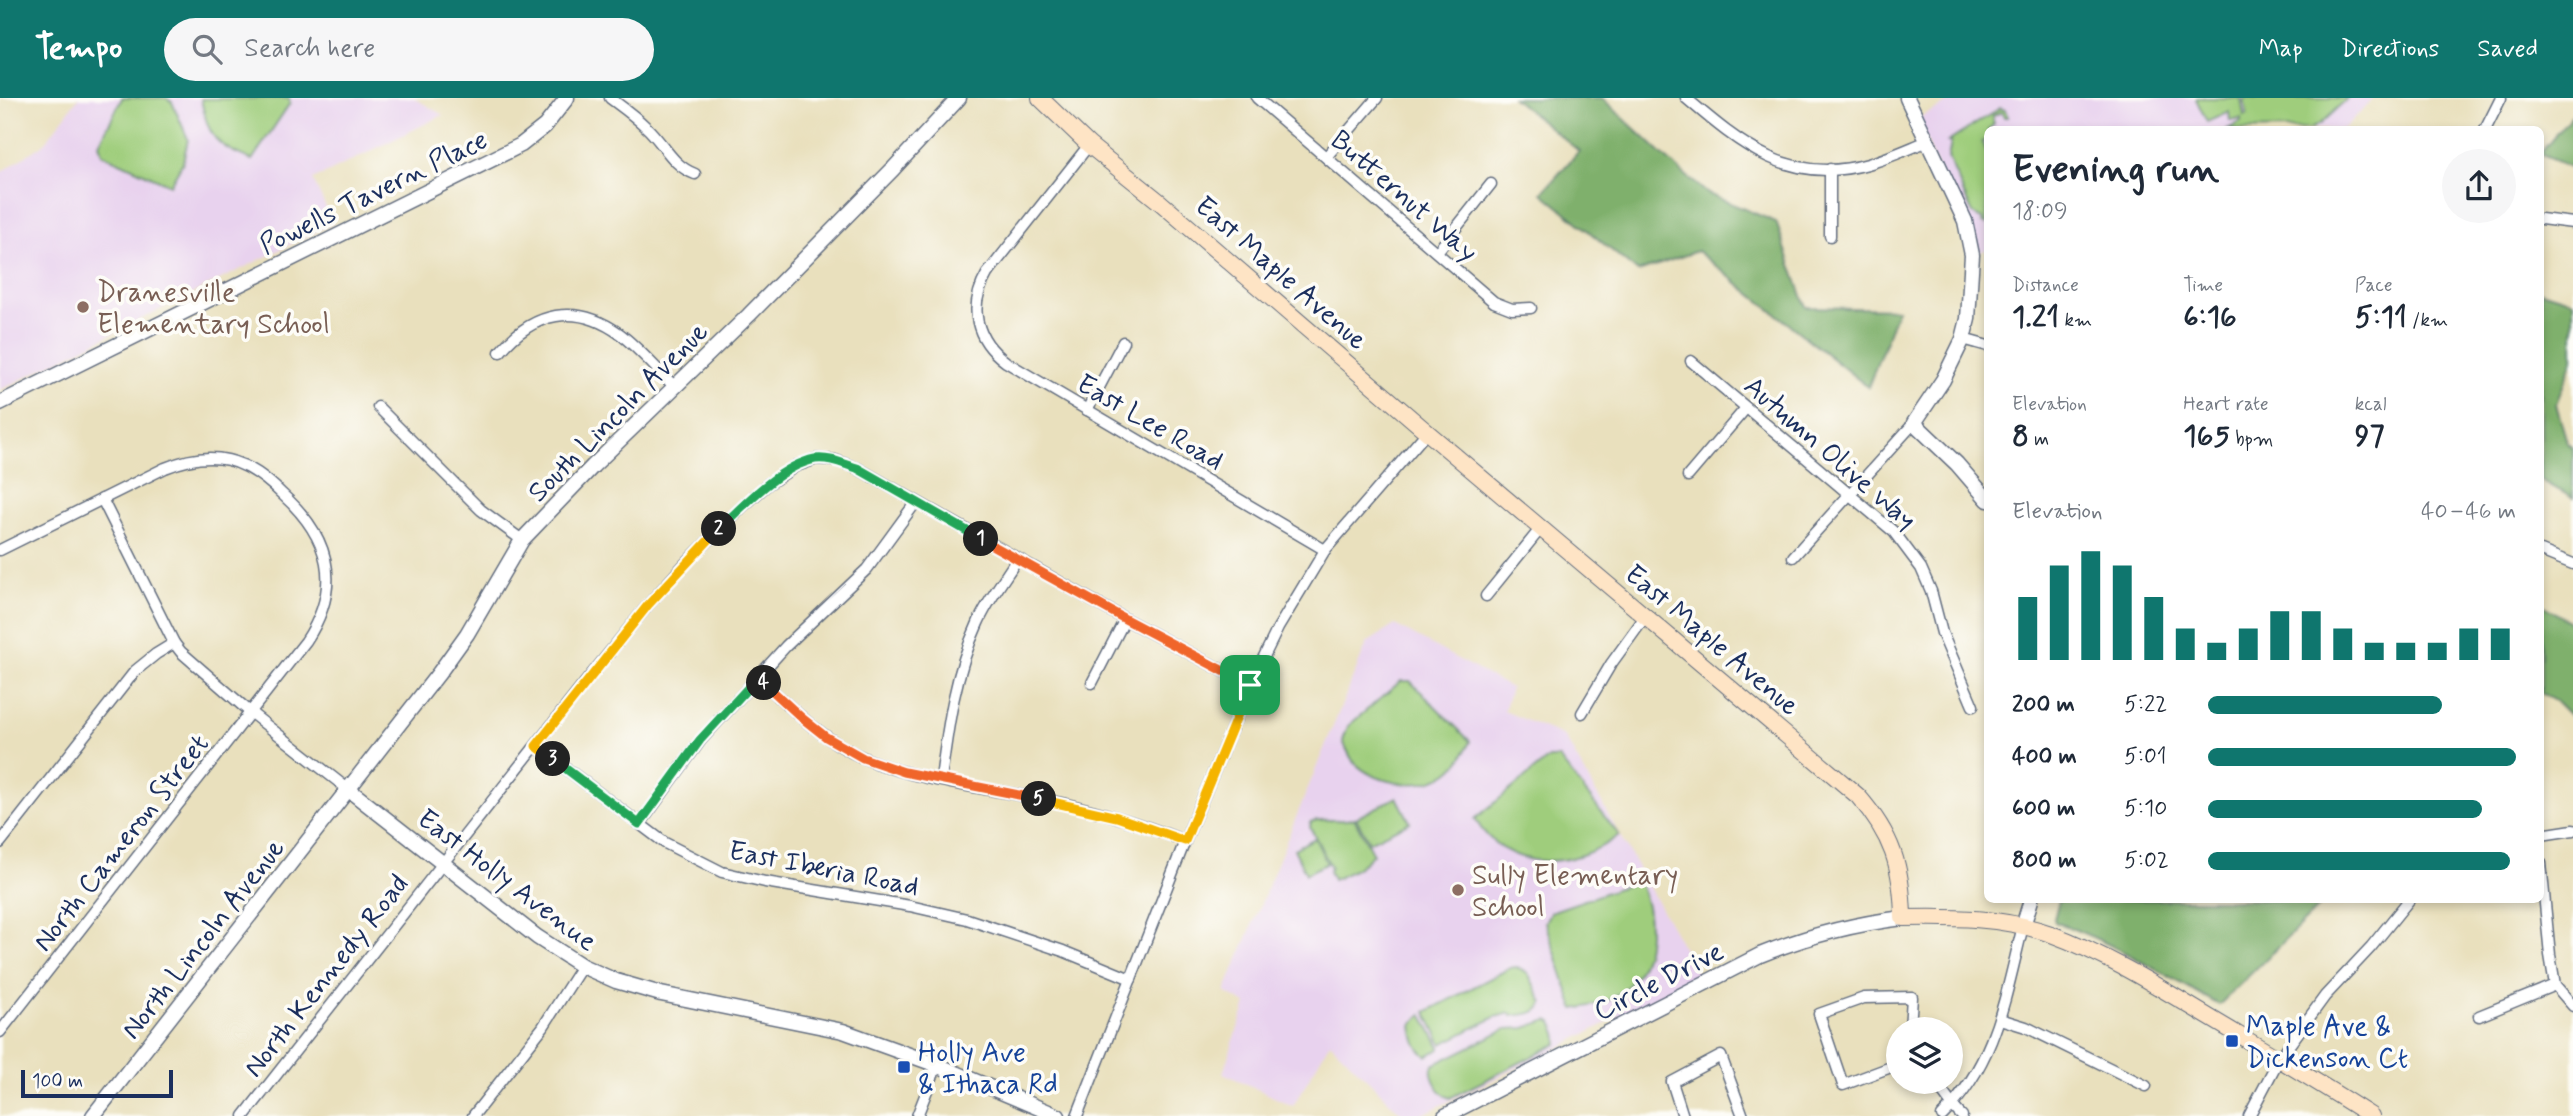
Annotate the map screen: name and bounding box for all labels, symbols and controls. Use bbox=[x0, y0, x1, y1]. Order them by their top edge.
search box bbox=[164, 18, 654, 81]
text: Tempo bbox=[35, 27, 122, 71]
icon: search bbox=[188, 30, 226, 68]
text: Search here bbox=[244, 32, 375, 66]
text: Map bbox=[2259, 34, 2303, 65]
text: Directions bbox=[2341, 34, 2439, 65]
text: Saved bbox=[2477, 34, 2538, 65]
street label: Powells Tavern Place bbox=[254, 122, 494, 265]
street label: Butternut Way bbox=[1322, 123, 1485, 271]
text: Evening run bbox=[2012, 146, 2219, 195]
button: share bbox=[2442, 149, 2516, 223]
street label: East Maple Avenue bbox=[1186, 189, 1375, 359]
text: 18:09 bbox=[2012, 197, 2068, 227]
text: Distance bbox=[2012, 273, 2079, 298]
text: Time bbox=[2183, 273, 2223, 298]
text: Pace bbox=[2355, 273, 2392, 298]
place label: Dranesville Elementary School bbox=[97, 275, 330, 344]
text: 1.21 bbox=[2012, 298, 2059, 337]
text: 6:16 bbox=[2183, 298, 2237, 337]
text: 5:11 bbox=[2355, 298, 2407, 337]
marker: Dranesville Elementary School bbox=[75, 299, 91, 315]
text: km bbox=[2059, 308, 2092, 333]
text: /km bbox=[2407, 308, 2448, 333]
street label: South Lincoln Avenue bbox=[520, 314, 717, 511]
street label: East Lee Road bbox=[1070, 366, 1230, 480]
street label: Autumn Olive Way bbox=[1735, 369, 1923, 539]
text: Elevation bbox=[2012, 392, 2087, 417]
text: Heart rate bbox=[2183, 392, 2269, 417]
text: kcal bbox=[2355, 392, 2387, 417]
text: 8 bbox=[2012, 417, 2029, 456]
text: 165 bbox=[2183, 417, 2230, 456]
text: 97 bbox=[2355, 417, 2384, 456]
text: m bbox=[2029, 427, 2049, 452]
text: bpm bbox=[2230, 427, 2273, 452]
text: Elevation bbox=[2012, 497, 2103, 527]
text: 40–46 m bbox=[2421, 497, 2516, 527]
pin: 2 bbox=[702, 512, 736, 546]
text: 2 bbox=[714, 516, 723, 541]
pin: 1 bbox=[964, 522, 998, 556]
text: 1 bbox=[976, 526, 985, 551]
street label: East Maple Avenue bbox=[1616, 557, 1807, 725]
pin bbox=[1220, 655, 1280, 715]
pin: 4 bbox=[746, 666, 782, 700]
icon: arrive bbox=[1231, 666, 1269, 704]
text: 4 bbox=[758, 670, 769, 695]
text: 200 m bbox=[2012, 690, 2075, 720]
text: 5:22 bbox=[2124, 690, 2167, 720]
street label: North Cameron Street bbox=[25, 727, 218, 960]
pin: 3 bbox=[536, 742, 570, 776]
text: 400 m bbox=[2012, 742, 2077, 772]
text: 5:01 bbox=[2124, 742, 2167, 772]
text: 3 bbox=[548, 746, 557, 771]
pin: 5 bbox=[1021, 782, 1056, 816]
text: 5 bbox=[1033, 786, 1044, 811]
text: 600 m bbox=[2012, 794, 2075, 824]
text: 5:10 bbox=[2124, 794, 2167, 824]
street label: East Holly Avenue bbox=[409, 801, 604, 961]
street label: North Lincoln Avenue bbox=[114, 831, 294, 1048]
street label: East Iberia Road bbox=[725, 833, 922, 906]
text: 800 m bbox=[2012, 846, 2076, 876]
text: 5:02 bbox=[2124, 846, 2169, 876]
place label: Sully Elementary School bbox=[1472, 858, 1678, 927]
street label: North Kennedy Road bbox=[236, 867, 418, 1086]
marker: Sully Elementary School bbox=[1450, 882, 1466, 898]
street label: Circle Drive bbox=[1588, 934, 1730, 1031]
place label: Maple Ave & Dickenson Ct bbox=[2246, 1009, 2408, 1078]
map controls bbox=[1886, 1017, 1963, 1094]
button: layers bbox=[1886, 1017, 1963, 1094]
marker: Maple Ave & Dickenson Ct bbox=[2224, 1033, 2240, 1049]
place label: Holly Ave & Ithaca Rd bbox=[918, 1035, 1058, 1104]
marker: Holly Ave & Ithaca Rd bbox=[896, 1059, 912, 1075]
scale bar bbox=[21, 1067, 173, 1099]
text: 100 m bbox=[32, 1069, 83, 1094]

